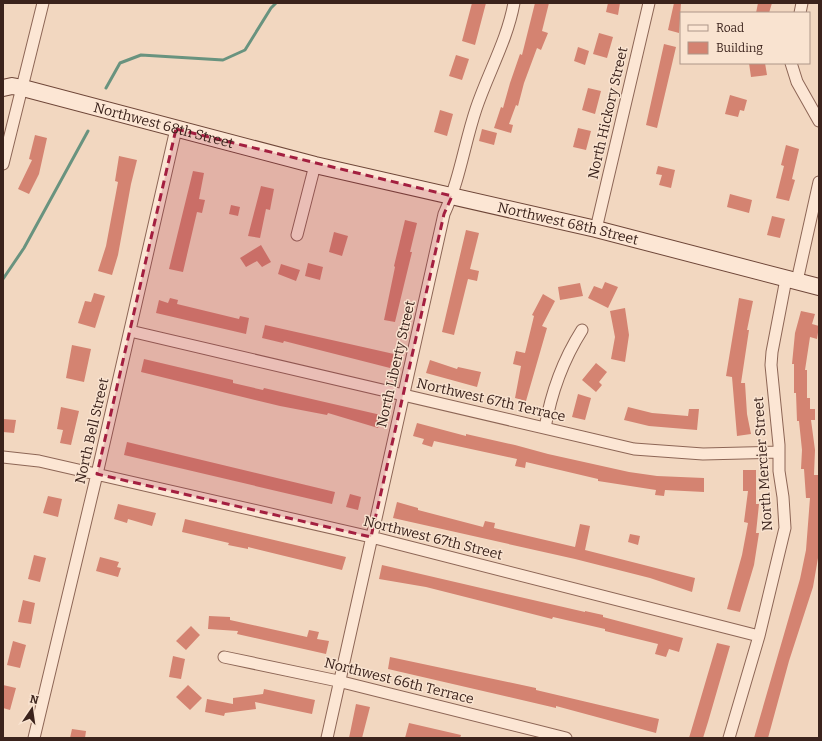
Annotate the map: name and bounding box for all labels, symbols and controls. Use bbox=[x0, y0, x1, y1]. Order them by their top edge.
legend bbox=[680, 12, 810, 64]
text: Road bbox=[716, 21, 744, 35]
text: Building bbox=[716, 41, 763, 55]
street label: North Hickory Street bbox=[584, 45, 632, 181]
street label: Northwest 68th Street bbox=[92, 99, 236, 152]
street label: Northwest 68th Street bbox=[496, 198, 640, 248]
street label: North Liberty Street bbox=[373, 299, 419, 429]
street label: Northwest 67th Terrace bbox=[415, 375, 567, 425]
street label: North Bell Street bbox=[72, 376, 112, 486]
street label: North Mercier Street bbox=[750, 396, 776, 532]
street label: Northwest 67th Street bbox=[362, 513, 504, 563]
street label: Northwest 66th Terrace bbox=[322, 654, 476, 708]
north arrow bbox=[12, 689, 52, 729]
text: N bbox=[29, 692, 40, 707]

